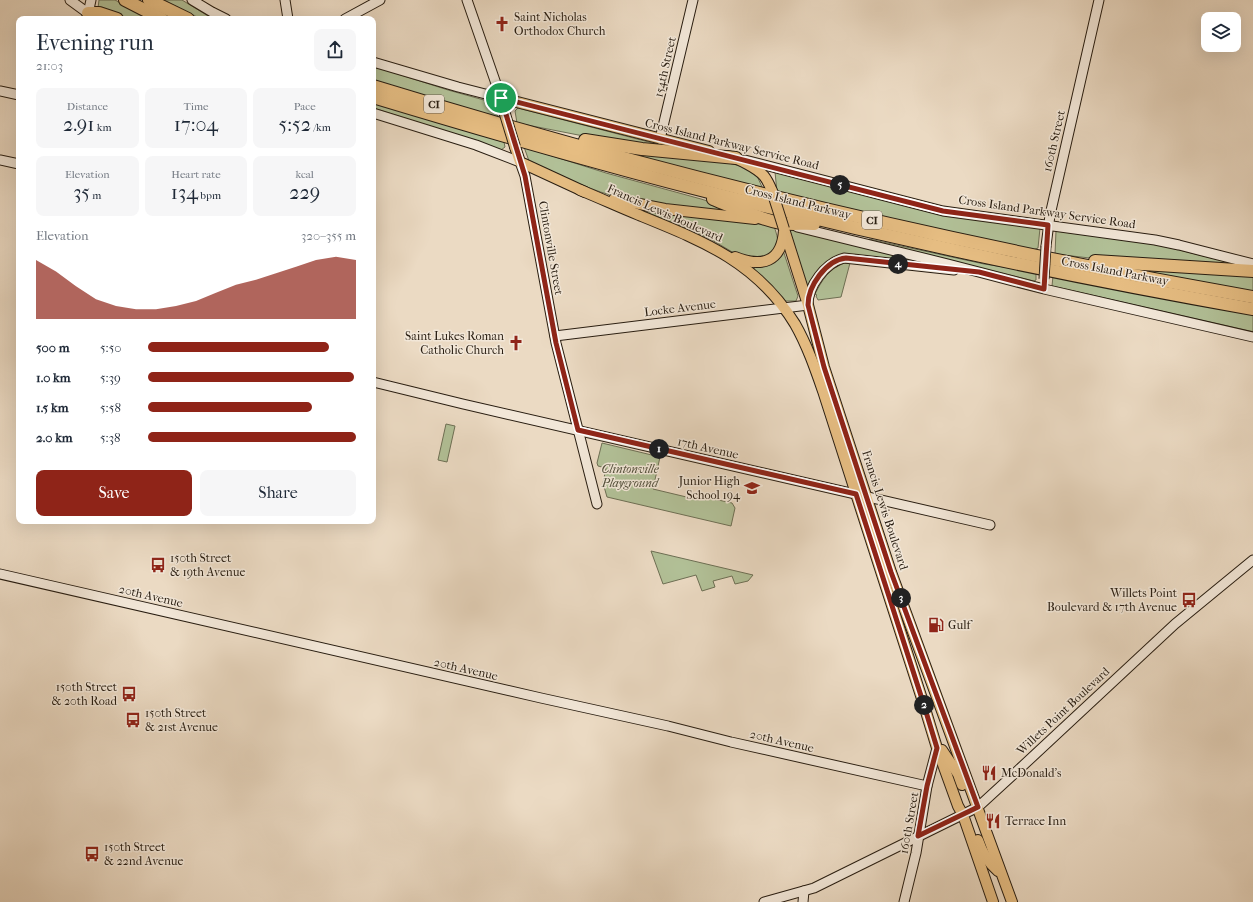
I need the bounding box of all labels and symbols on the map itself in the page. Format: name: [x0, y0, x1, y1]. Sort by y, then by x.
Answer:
place label: Saint Nicholas Orthodox Church: [514, 10, 606, 38]
church icon: Saint Nicholas Orthodox Church: [493, 15, 511, 33]
street label: 154th Street: [651, 35, 679, 99]
pin: [484, 81, 518, 115]
road number: CI: [424, 95, 444, 113]
street label: 160th Street: [1040, 108, 1068, 173]
street label: Cross Island Parkway Service Road: [644, 116, 821, 173]
pin: 5: [830, 175, 850, 195]
street label: Francis Lewis Boulevard: [605, 181, 725, 245]
street label: Cross Island Parkway: [743, 182, 853, 222]
street label: Cross Island Parkway Service Road: [958, 193, 1137, 231]
street label: Clintonville Street: [536, 200, 566, 297]
road number: CI: [862, 211, 882, 229]
pin: 4: [888, 254, 908, 274]
street label: Cross Island Parkway: [1060, 254, 1170, 288]
street label: Locke Avenue: [643, 297, 717, 319]
place label: Saint Lukes Roman Catholic Church: [405, 329, 504, 357]
church icon: Saint Lukes Roman Catholic Church: [507, 334, 525, 352]
street label: 17th Avenue: [676, 434, 740, 462]
pin: 1: [649, 439, 669, 459]
street label: Francis Lewis Boulevard: [859, 448, 911, 572]
park label: Clintonville Playground: [601, 462, 660, 490]
place label: Junior High School 194: [678, 474, 741, 502]
school or university icon: Junior High School 194: [743, 479, 761, 497]
place label: 150th Street & 19th Avenue: [170, 551, 245, 579]
bus stop icon: 150th Street & 19th Avenue: [149, 556, 167, 574]
street label: 20th Avenue: [118, 582, 184, 610]
place label: Willets Point Boulevard & 17th Avenue: [1047, 586, 1178, 614]
pin: 3: [891, 588, 911, 608]
bus stop icon: Willets Point Boulevard & 17th Avenue: [1180, 591, 1198, 609]
fuel station icon: Gulf: [927, 616, 945, 634]
place label: Gulf: [948, 618, 974, 632]
street label: 20th Avenue: [433, 655, 499, 683]
street label: Willets Point Boulevard: [1013, 664, 1113, 758]
place label: 150th Street & 20th Road: [51, 680, 118, 708]
bus stop icon: 150th Street & 20th Road: [120, 685, 138, 703]
pin: 2: [914, 695, 934, 715]
place label: 150th Street & 21st Avenue: [145, 706, 218, 734]
bus stop icon: 150th Street & 21st Avenue: [124, 711, 142, 729]
street label: 20th Avenue: [749, 727, 815, 755]
restaurant icon: McDonald's: [980, 764, 998, 782]
place label: McDonald's: [1001, 766, 1062, 780]
street label: 160th Street: [897, 790, 921, 855]
restaurant icon: Terrace Inn: [984, 812, 1002, 830]
place label: Terrace Inn: [1005, 814, 1066, 828]
place label: 150th Street & 22nd Avenue: [104, 840, 184, 868]
bus stop icon: 150th Street & 22nd Avenue: [83, 845, 101, 863]

